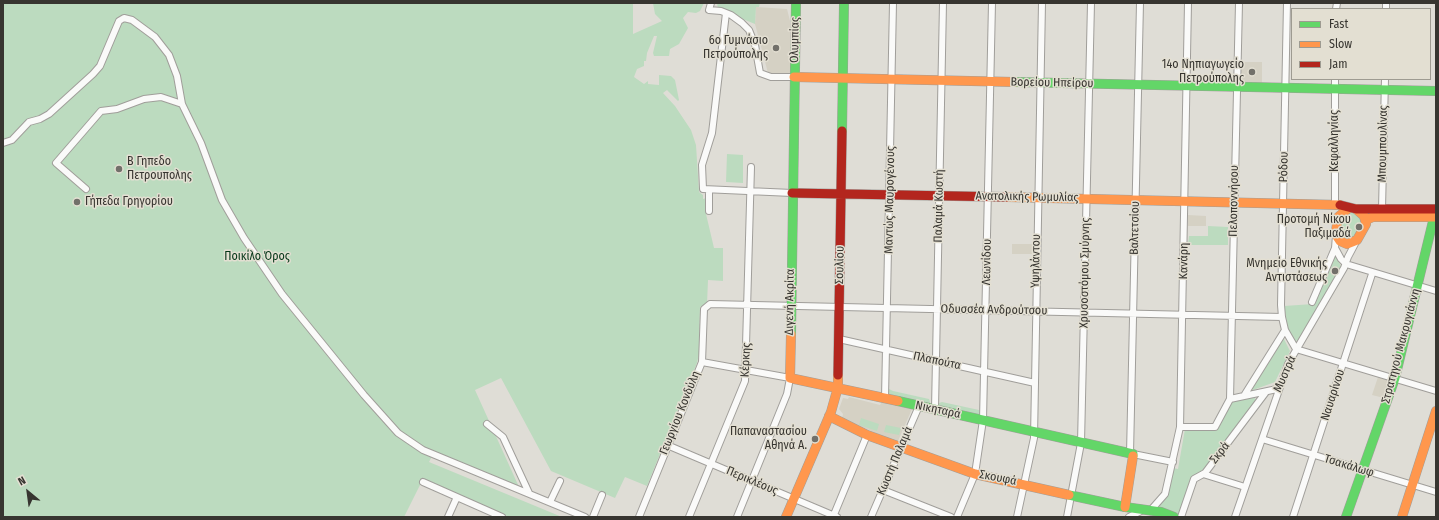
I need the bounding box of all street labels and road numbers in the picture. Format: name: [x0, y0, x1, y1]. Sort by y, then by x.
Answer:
street label: Ολυμπίας: [787, 17, 803, 63]
street label: Βορείου Ηπείρου: [1010, 75, 1094, 91]
street label: Μπουμπουλίνας: [1375, 105, 1391, 183]
street label: Κεφαλληνίας: [1328, 110, 1342, 172]
street label: Μαντώς Μαυρογένους: [882, 146, 898, 254]
street label: Ρόδου: [1277, 151, 1291, 183]
street label: Πελοποννήσου: [1226, 165, 1242, 237]
street label: Παλαμά Κωστή: [931, 169, 947, 243]
street label: Ανατολικής Ρωμυλίας: [975, 189, 1079, 205]
street label: Βαλτετσίου: [1127, 201, 1143, 255]
street label: Χρυσοστόμου Σμύρνης: [1077, 218, 1093, 328]
street label: Υψηλάντου: [1028, 234, 1044, 288]
street label: Λεωνίδου: [979, 239, 995, 285]
street label: Κανάρη: [1176, 242, 1192, 280]
street label: Σουλίου: [832, 246, 848, 284]
street label: Διγενή Ακρίτα: [782, 269, 798, 335]
street label: Στρατηγού Μακρυγιάννη: [1379, 287, 1423, 405]
street label: Οδυσσέα Ανδρούτσου: [941, 302, 1047, 318]
street label: Κέρκης: [738, 342, 754, 378]
street label: Πλαπούτα: [912, 349, 962, 373]
street label: Μυστρά: [1271, 353, 1299, 395]
street label: Ναυαρίνου: [1318, 367, 1348, 423]
street label: Γεωργίου Κονδύλη: [657, 369, 703, 457]
street label: Νικηταρά: [914, 398, 962, 422]
street label: Κωστή Παλαμά: [874, 424, 916, 498]
street label: Σκρά: [1207, 439, 1233, 467]
street label: Τσακάλωφ: [1322, 452, 1376, 480]
street label: Περικλέους: [724, 464, 780, 498]
street label: Σκουφά: [978, 467, 1018, 489]

